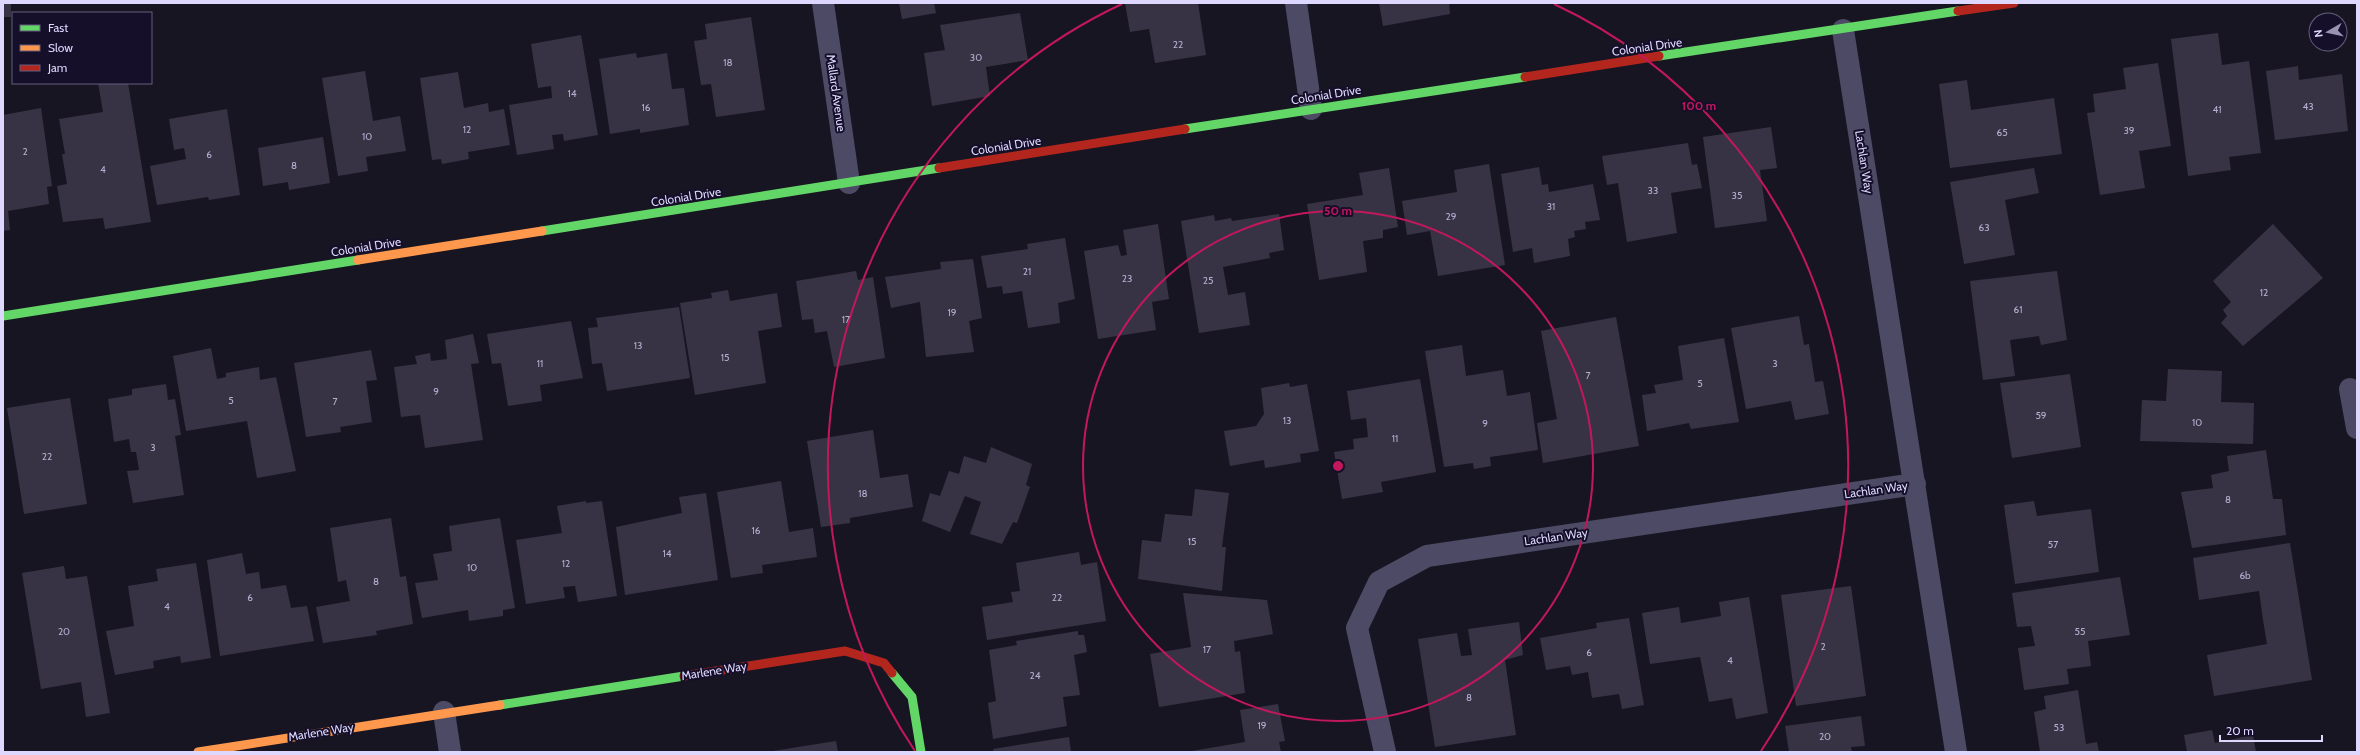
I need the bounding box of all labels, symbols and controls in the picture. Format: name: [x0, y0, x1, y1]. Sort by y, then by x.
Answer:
legend: [12, 12, 152, 84]
north arrow: [2308, 12, 2348, 52]
text: Fast: [48, 20, 68, 35]
text: N: [2311, 29, 2326, 39]
street label: Colonial Drive: [1611, 34, 1683, 59]
house number: 22: [1173, 38, 1183, 51]
text: Slow: [48, 40, 73, 55]
house number: 30: [970, 51, 982, 64]
street label: Mallard Avenue: [824, 53, 849, 133]
house number: 18: [723, 56, 733, 69]
text: Jam: [47, 60, 67, 75]
street label: Colonial Drive: [1290, 82, 1362, 107]
house number: 14: [567, 87, 577, 100]
text: 100 m: [1682, 98, 1716, 113]
house number: 43: [2302, 100, 2314, 113]
house number: 16: [642, 101, 651, 114]
house number: 41: [2212, 103, 2222, 116]
house number: 12: [463, 123, 471, 136]
house number: 39: [2123, 124, 2135, 137]
house number: 65: [1996, 126, 2008, 139]
street label: Lachlan Way: [1852, 129, 1877, 195]
house number: 10: [362, 130, 372, 143]
street label: Colonial Drive: [970, 133, 1042, 158]
house number: 2: [22, 145, 28, 158]
house number: 6: [206, 148, 212, 161]
house number: 8: [291, 159, 297, 172]
house number: 4: [100, 163, 106, 176]
street label: Colonial Drive: [650, 184, 722, 209]
house number: 33: [1648, 184, 1658, 197]
house number: 35: [1732, 189, 1742, 202]
house number: 31: [1547, 200, 1555, 213]
text: 50 m: [1324, 203, 1352, 218]
house number: 29: [1446, 210, 1457, 223]
house number: 63: [1978, 221, 1990, 234]
street label: Colonial Drive: [330, 234, 402, 259]
house number: 21: [1023, 265, 1031, 278]
house number: 23: [1122, 272, 1132, 285]
house number: 25: [1203, 274, 1213, 287]
house number: 12: [2260, 286, 2268, 299]
house number: 61: [2014, 303, 2022, 316]
house number: 19: [948, 306, 957, 319]
house number: 17: [842, 313, 850, 326]
house number: 13: [634, 339, 642, 352]
house number: 15: [721, 351, 729, 364]
house number: 11: [537, 357, 543, 370]
house number: 3: [1772, 357, 1778, 370]
house number: 7: [1585, 369, 1591, 382]
house number: 5: [1697, 377, 1703, 390]
house number: 9: [433, 385, 439, 398]
house number: 5: [228, 394, 234, 407]
house number: 7: [332, 395, 338, 408]
house number: 59: [2035, 409, 2047, 422]
house number: 13: [1283, 414, 1291, 427]
house number: 10: [2192, 416, 2202, 429]
house number: 9: [1482, 417, 1488, 430]
house number: 11: [1392, 432, 1398, 445]
house number: 3: [150, 441, 156, 454]
house number: 22: [42, 450, 52, 463]
centre of rings: [1331, 459, 1345, 473]
street label: Lachlan Way: [1843, 478, 1909, 501]
house number: 18: [858, 487, 868, 500]
house number: 8: [2225, 493, 2231, 506]
house number: 16: [752, 524, 761, 537]
street label: Lachlan Way: [1523, 525, 1589, 548]
house number: 15: [1188, 535, 1196, 548]
house number: 57: [2048, 538, 2058, 551]
house number: 14: [662, 547, 672, 560]
house number: 12: [562, 557, 570, 570]
house number: 10: [467, 561, 477, 574]
house number: 6b: [2239, 569, 2251, 582]
house number: 8: [373, 575, 379, 588]
house number: 6: [247, 591, 253, 604]
house number: 22: [1052, 591, 1062, 604]
house number: 4: [164, 600, 170, 613]
house number: 20: [58, 625, 70, 638]
house number: 55: [2075, 625, 2085, 638]
house number: 2: [1820, 640, 1826, 653]
house number: 17: [1203, 643, 1211, 656]
house number: 6: [1586, 646, 1592, 659]
house number: 4: [1727, 654, 1733, 667]
street label: Marlene Way: [680, 658, 748, 683]
house number: 24: [1029, 669, 1041, 682]
house number: 8: [1466, 691, 1472, 704]
scale bar: [2220, 717, 2322, 743]
street label: Marlene Way: [287, 719, 355, 744]
house number: 19: [1258, 719, 1267, 732]
house number: 53: [2054, 721, 2064, 734]
text: 20 m: [2226, 723, 2254, 738]
house number: 20: [1819, 730, 1831, 743]

